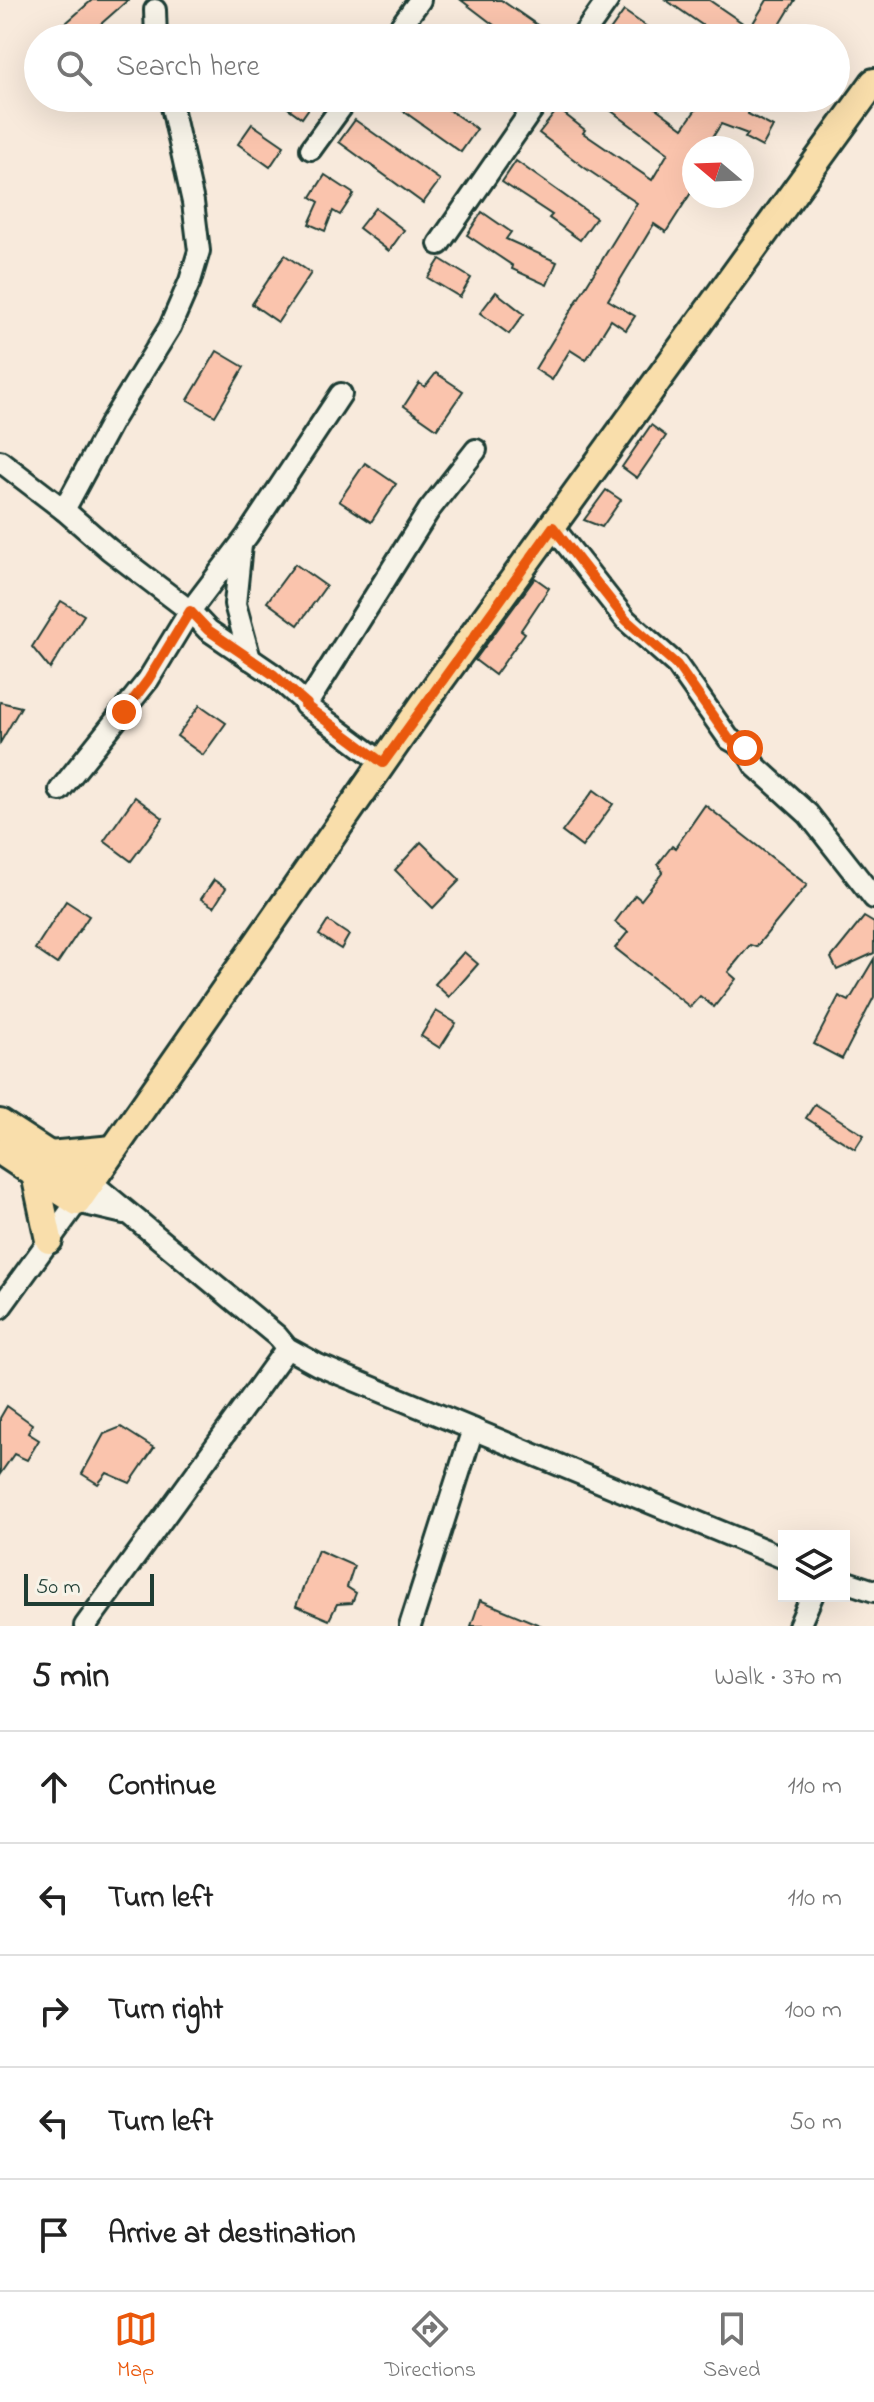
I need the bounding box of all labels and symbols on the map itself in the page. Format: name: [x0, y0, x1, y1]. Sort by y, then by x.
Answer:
north arrow: [682, 136, 754, 208]
route end: [106, 694, 142, 730]
route start: [727, 730, 763, 766]
scale bar: [24, 1570, 154, 1606]

